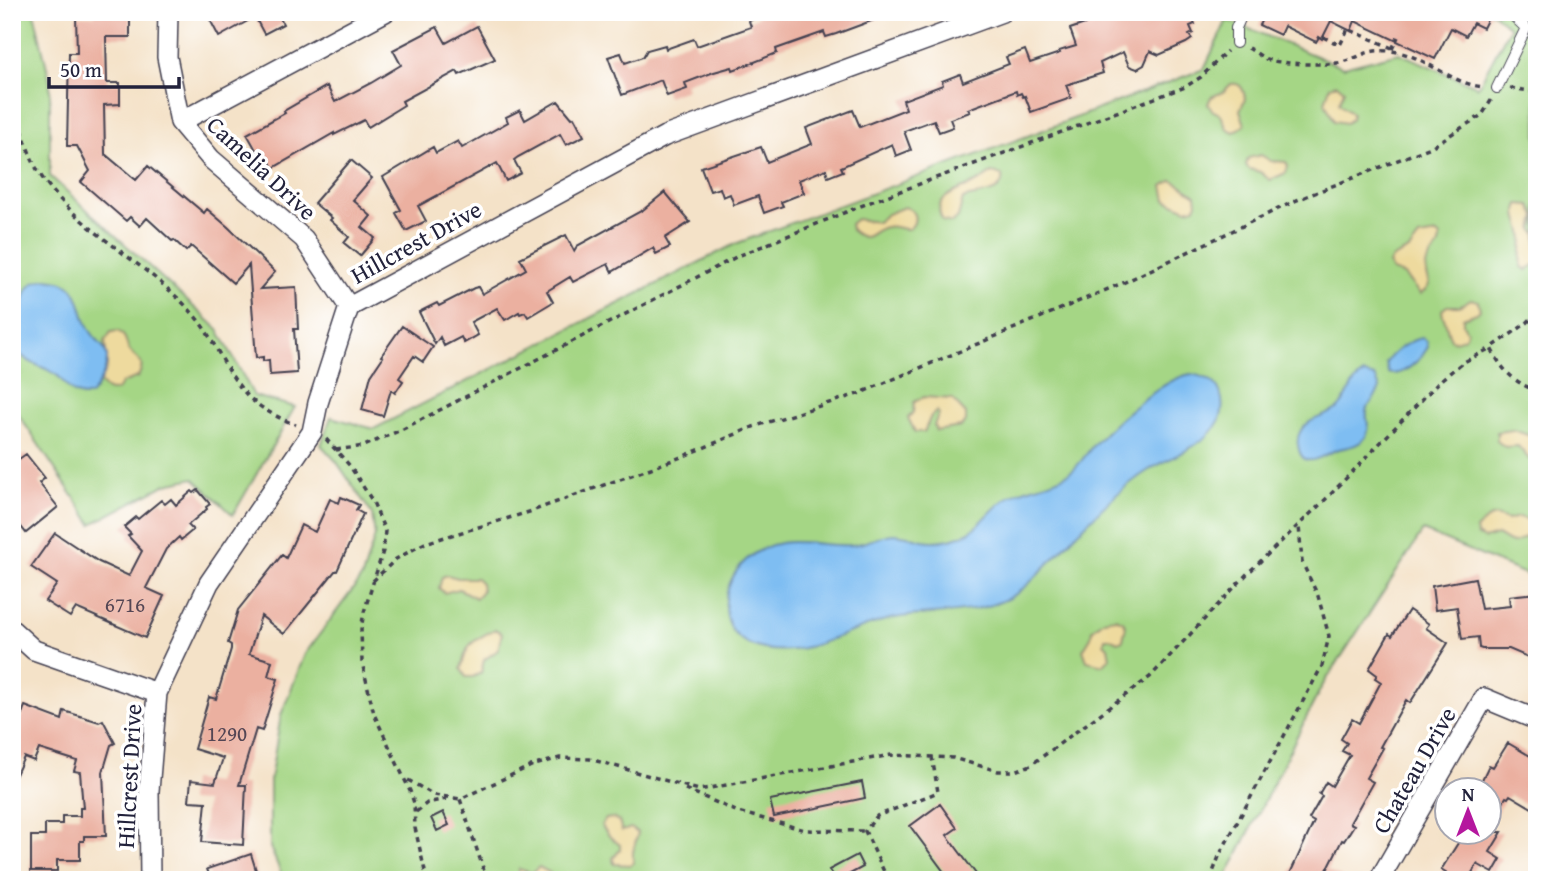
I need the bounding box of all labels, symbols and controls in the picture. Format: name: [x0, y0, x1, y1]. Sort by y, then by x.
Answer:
scale bar: [49, 46, 178, 90]
text: 50 m: [60, 54, 102, 85]
street label: Camelia Drive: [199, 108, 325, 228]
street label: Hillcrest Drive: [344, 192, 488, 292]
house number: 6716: [105, 589, 145, 620]
street label: Chateau Drive: [1364, 700, 1464, 840]
street label: Hillcrest Drive: [108, 703, 150, 849]
house number: 1290: [207, 718, 247, 749]
north arrow: [1434, 776, 1504, 846]
text: N: [1462, 780, 1475, 808]

